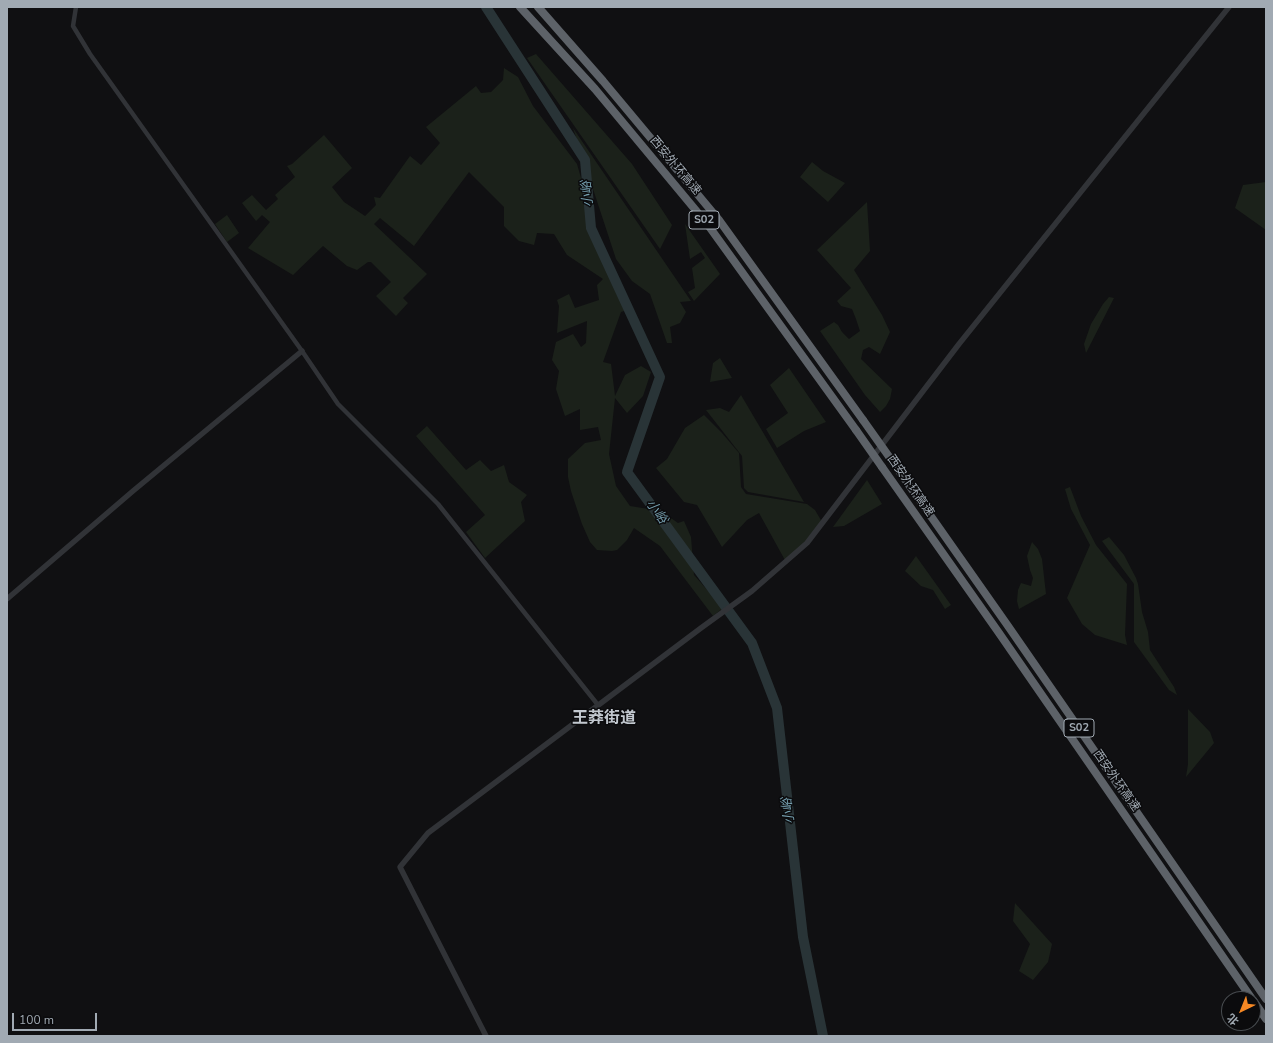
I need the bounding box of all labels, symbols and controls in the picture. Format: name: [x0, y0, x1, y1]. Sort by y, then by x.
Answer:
street label: 西安外环高速: [646, 134, 704, 198]
water label: 小峪: [579, 180, 597, 208]
road number: S02: [689, 211, 719, 229]
street label: 西安外环高速: [883, 452, 937, 520]
water label: 小峪: [642, 497, 670, 527]
district label: 王莽街道: [572, 709, 636, 729]
road number: S02: [1064, 719, 1094, 737]
street label: 西安外环高速: [1089, 747, 1143, 815]
water label: 小峪: [780, 797, 798, 825]
north arrow: [1221, 991, 1261, 1031]
scale bar: [14, 1005, 99, 1031]
text: 北: [1224, 1010, 1242, 1029]
text: 100 m: [19, 1012, 54, 1028]

